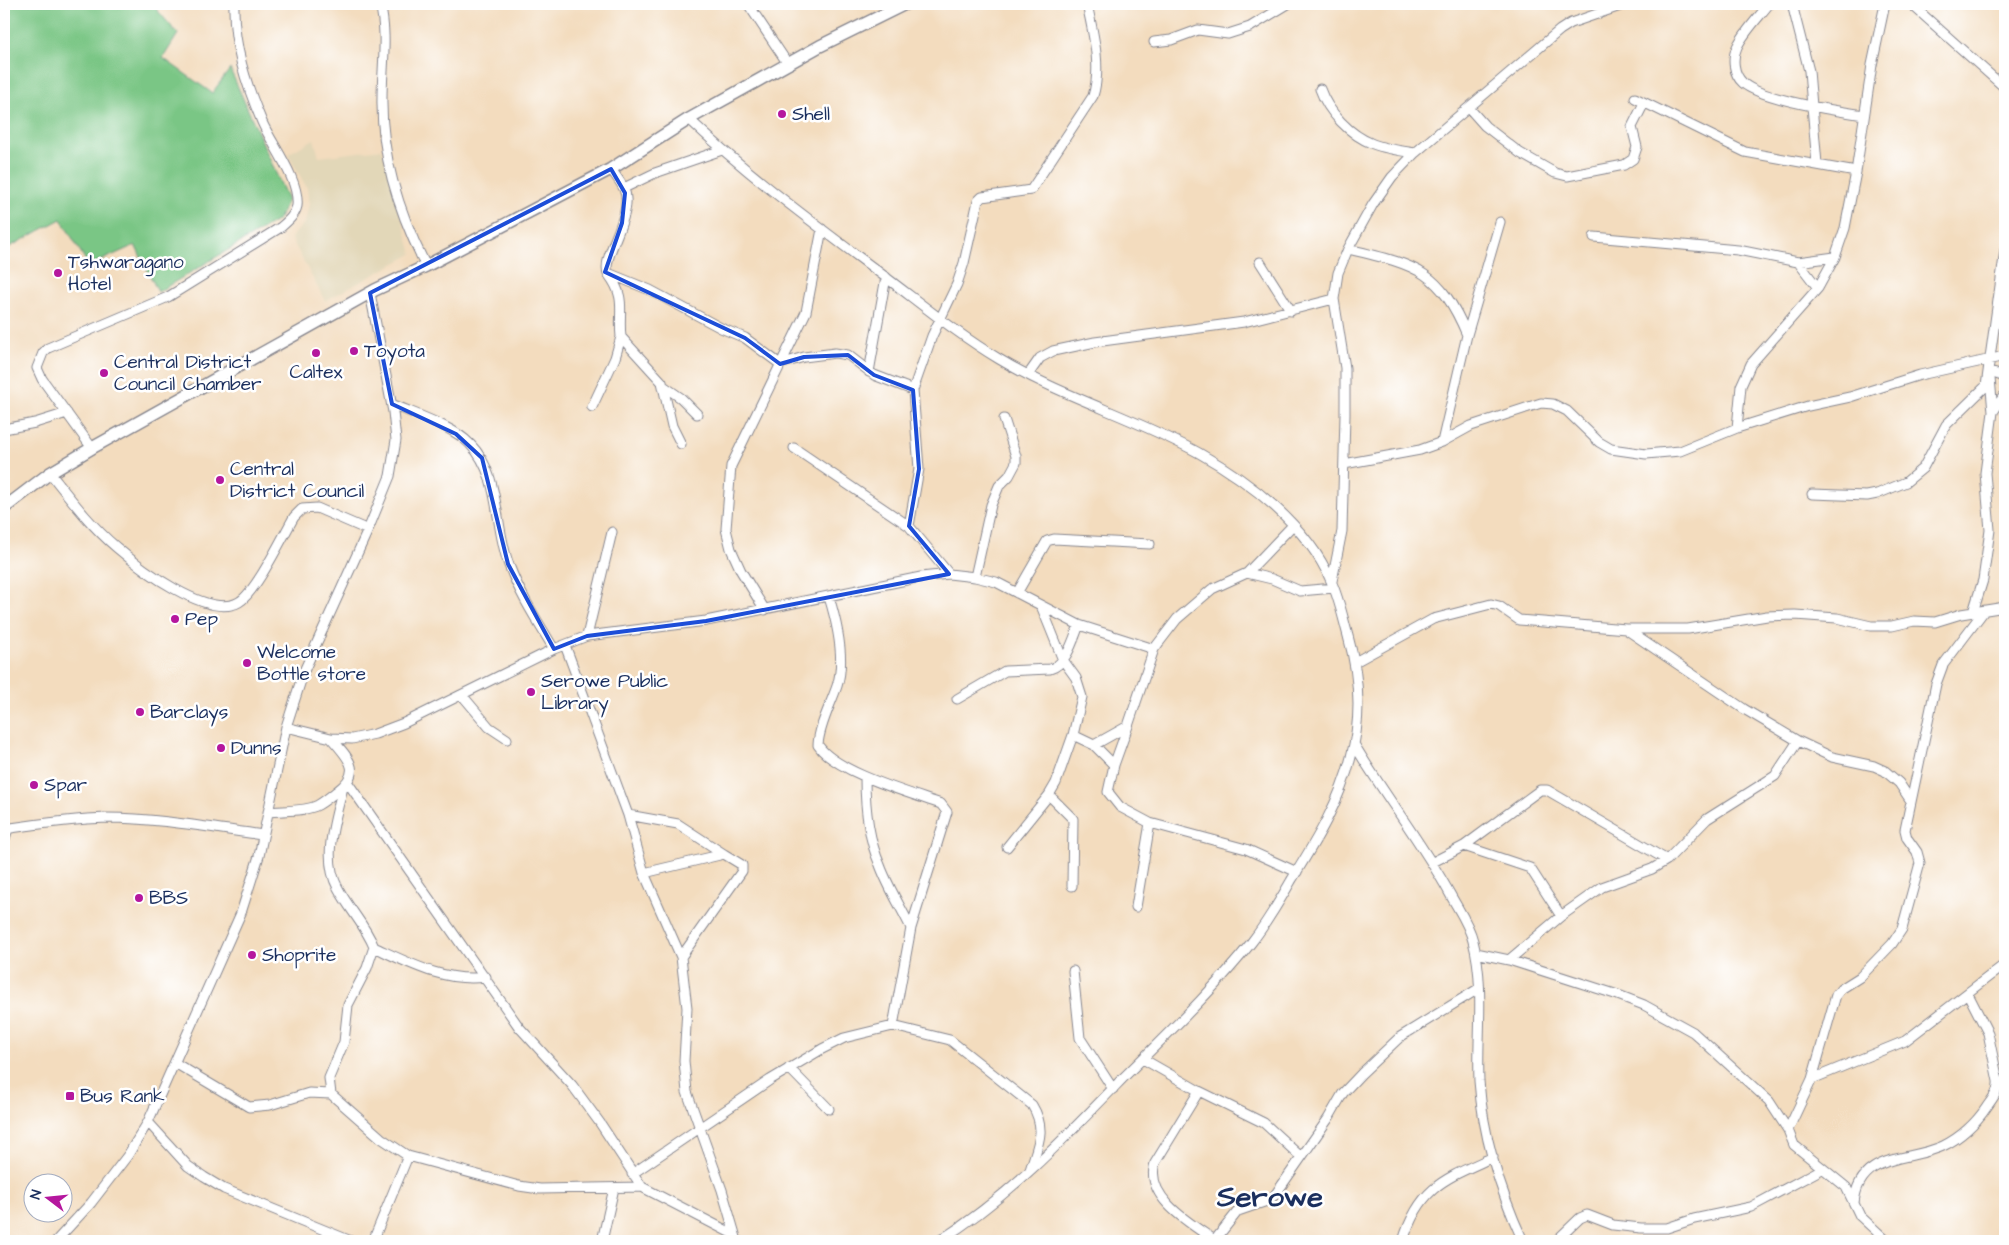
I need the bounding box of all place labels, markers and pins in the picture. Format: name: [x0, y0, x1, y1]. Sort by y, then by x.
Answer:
place label: Shell: [792, 101, 830, 128]
marker: Shell: [776, 108, 788, 120]
place label: Tshwaragano Hotel: [68, 249, 184, 298]
marker: Tshwaragano Hotel: [52, 267, 64, 279]
place label: Toyota: [364, 338, 425, 366]
marker: Toyota: [348, 345, 360, 357]
marker: Caltex: [310, 347, 322, 359]
place label: Central District Council Chamber: [114, 349, 262, 398]
place label: Caltex: [289, 359, 343, 386]
marker: Central District Council Chamber: [98, 367, 110, 379]
place label: Central District Council: [230, 456, 364, 505]
marker: Central District Council: [214, 474, 226, 486]
place label: Pep: [185, 606, 218, 633]
marker: Pep: [169, 613, 181, 625]
place label: Welcome Bottle store: [257, 639, 366, 688]
marker: Welcome Bottle store: [241, 657, 253, 669]
place label: Serowe Public Library: [541, 668, 668, 718]
marker: Serowe Public Library: [525, 686, 537, 698]
place label: Barclays: [150, 699, 228, 727]
marker: Barclays: [134, 706, 146, 718]
place label: Dunns: [231, 735, 282, 762]
marker: Dunns: [215, 742, 227, 754]
place label: Spar: [44, 772, 87, 799]
marker: Spar: [28, 779, 40, 791]
place label: BBS: [149, 885, 188, 912]
marker: BBS: [133, 892, 145, 904]
place label: Shoprite: [262, 942, 336, 969]
marker: Shoprite: [246, 949, 258, 961]
place label: Bus Rank: [80, 1083, 165, 1110]
marker: Bus Rank: [64, 1090, 76, 1102]

